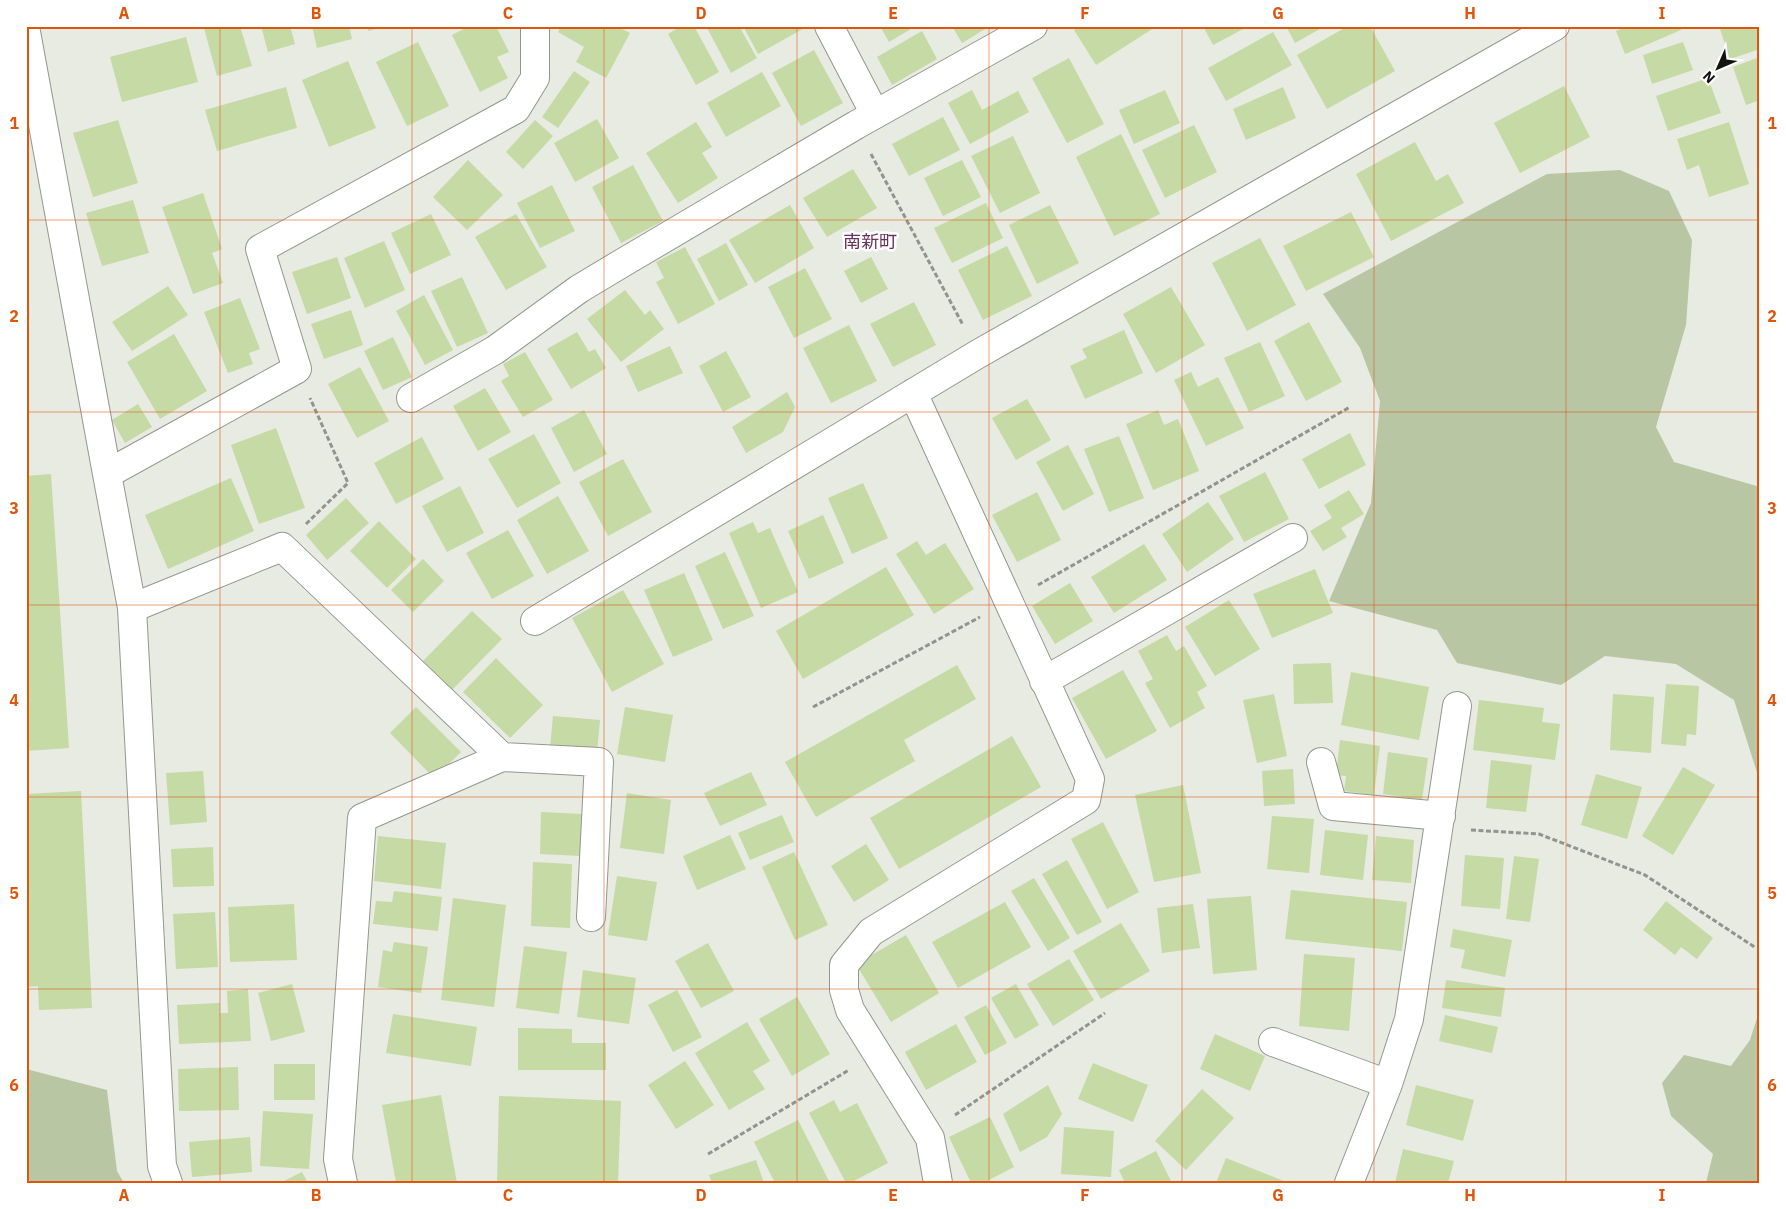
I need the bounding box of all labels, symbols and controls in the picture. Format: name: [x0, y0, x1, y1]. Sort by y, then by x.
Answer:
text: A: [119, 3, 130, 23]
text: B: [311, 3, 322, 23]
text: C: [503, 3, 513, 23]
text: D: [695, 3, 707, 23]
text: E: [888, 3, 898, 23]
text: F: [1080, 3, 1090, 23]
text: G: [1272, 3, 1284, 23]
text: H: [1464, 3, 1476, 23]
text: I: [1659, 3, 1666, 23]
north arrow: [1694, 42, 1744, 92]
text: N: [1699, 67, 1719, 87]
text: 1: [9, 113, 19, 133]
text: 1: [1767, 113, 1777, 133]
district label: 南新町: [843, 230, 897, 253]
text: 2: [9, 306, 19, 326]
text: 2: [1767, 306, 1777, 326]
text: 3: [9, 498, 19, 518]
text: 3: [1767, 498, 1777, 518]
text: 4: [9, 690, 19, 710]
text: 4: [1767, 690, 1777, 710]
text: 5: [9, 883, 19, 903]
text: 5: [1767, 883, 1777, 903]
text: 6: [9, 1075, 19, 1095]
text: 6: [1767, 1075, 1777, 1095]
text: A: [119, 1185, 130, 1205]
text: B: [311, 1185, 322, 1205]
text: C: [503, 1185, 513, 1205]
text: D: [695, 1185, 707, 1205]
text: E: [888, 1185, 898, 1205]
text: F: [1080, 1185, 1090, 1205]
text: G: [1272, 1185, 1284, 1205]
text: H: [1464, 1185, 1476, 1205]
text: I: [1659, 1185, 1666, 1205]

